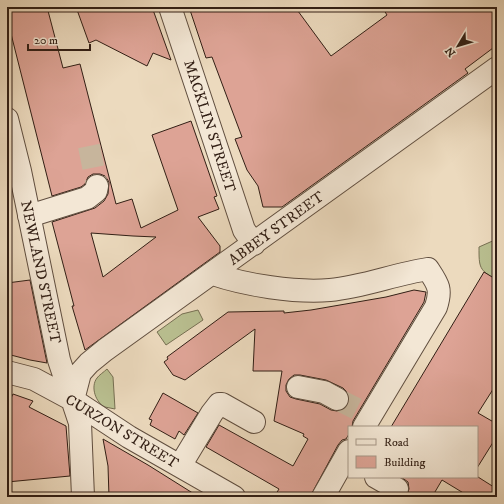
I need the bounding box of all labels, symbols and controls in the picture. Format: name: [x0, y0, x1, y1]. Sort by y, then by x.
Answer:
scale bar: [28, 26, 90, 52]
north arrow: [438, 26, 478, 66]
text: 20 m: [34, 33, 58, 48]
text: N: [443, 44, 459, 59]
street label: MACKLIN STREET: [179, 58, 240, 195]
street label: ABBEY STREET: [225, 187, 328, 269]
street label: NEWLAND STREET: [16, 199, 65, 346]
street label: CURZON STREET: [62, 390, 182, 473]
legend: [348, 426, 478, 478]
text: Road: [384, 435, 409, 450]
text: Building: [384, 455, 425, 470]

